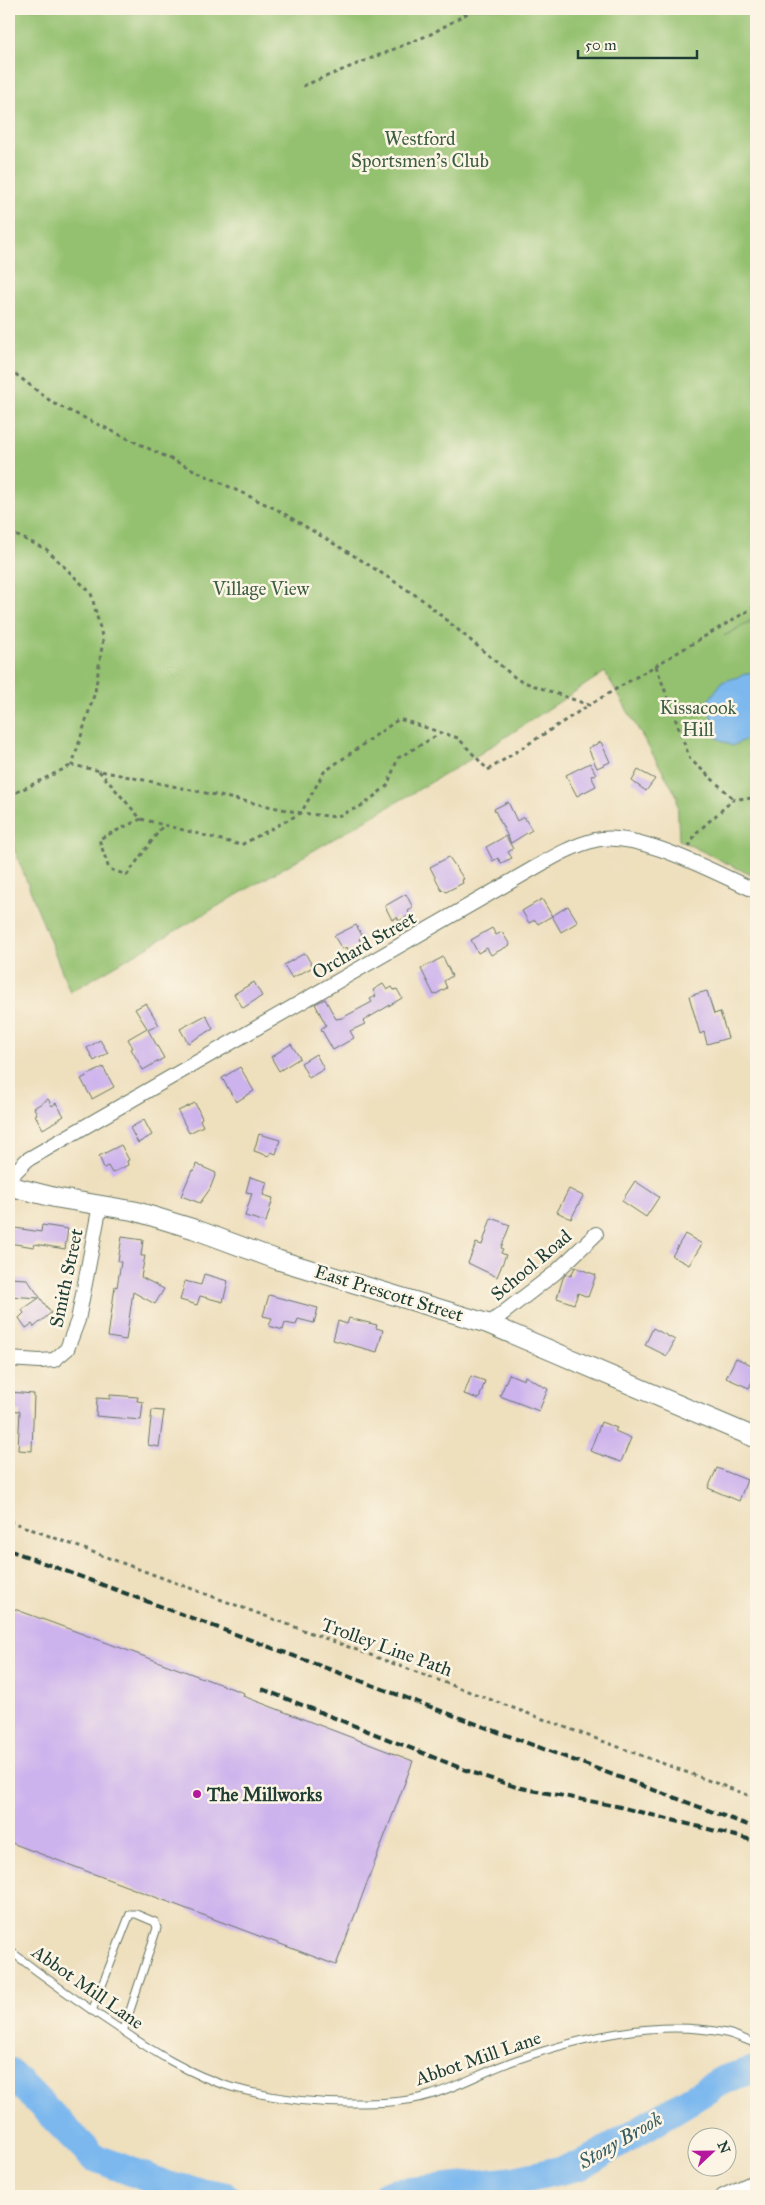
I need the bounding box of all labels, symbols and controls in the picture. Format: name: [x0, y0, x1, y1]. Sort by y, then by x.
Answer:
scale bar: [578, 28, 696, 60]
text: 50 m: [585, 36, 617, 54]
park label: Westford Sportsmen’s Club: [351, 127, 489, 172]
park label: Village View: [212, 577, 310, 601]
park label: Kissacook Hill: [660, 696, 737, 741]
street label: Orchard Street: [308, 906, 420, 984]
street label: School Road: [486, 1224, 576, 1305]
street label: Smith Street: [44, 1226, 88, 1330]
street label: East Prescott Street: [312, 1259, 466, 1327]
street label: Trolley Line Path: [318, 1613, 456, 1681]
place label: The Millworks: [206, 1783, 322, 1806]
marker: The Millworks: [191, 1788, 203, 1800]
street label: Abbot Mill Lane: [27, 1939, 148, 2034]
street label: Abbot Mill Lane: [411, 2026, 544, 2091]
water label: Stony Brook: [573, 2106, 666, 2174]
north arrow: [688, 2128, 738, 2178]
text: N: [713, 2139, 734, 2156]

